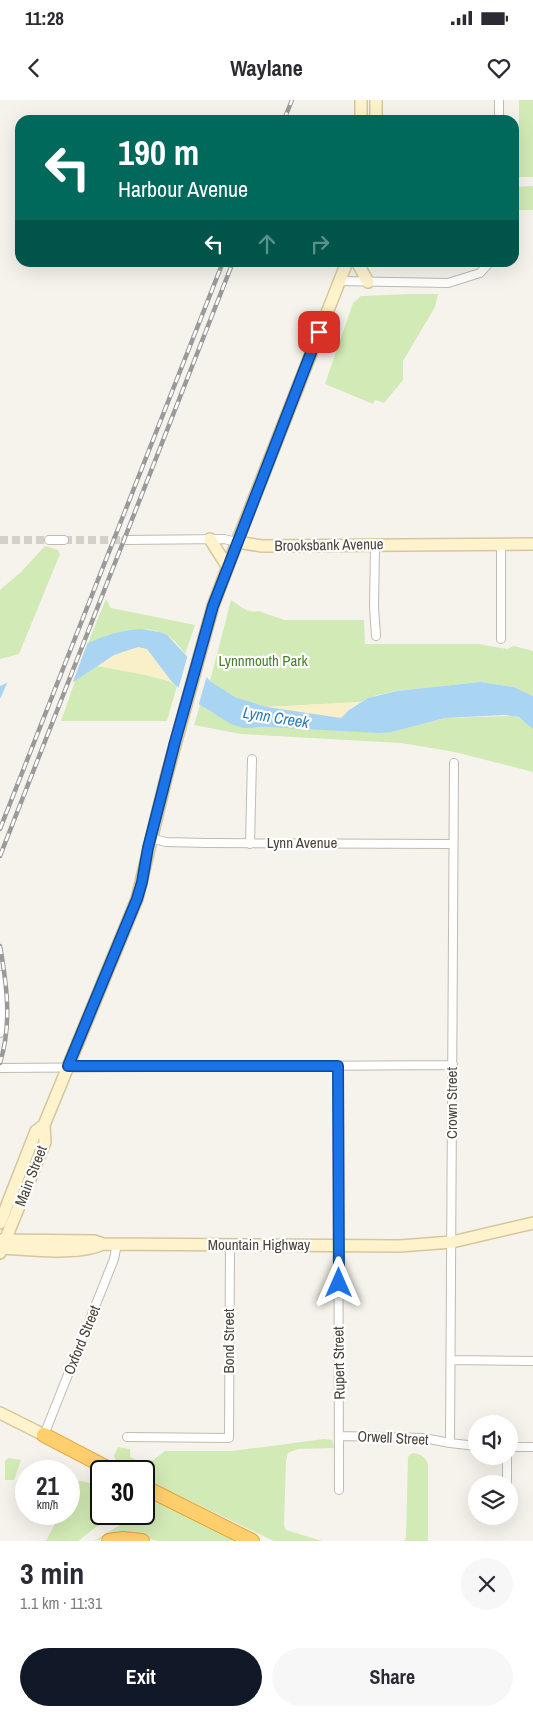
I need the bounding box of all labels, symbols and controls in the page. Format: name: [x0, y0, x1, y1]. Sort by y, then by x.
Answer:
text: 11:28: [25, 5, 64, 31]
text: Waylane: [230, 53, 303, 83]
icon: back: [20, 54, 48, 82]
icon: heart: [485, 54, 513, 82]
text: 190 m: [118, 129, 199, 176]
icon: left: [35, 135, 100, 200]
text: Harbour Avenue: [118, 174, 248, 204]
icon: left: [200, 230, 228, 258]
icon: ahead: [253, 230, 281, 258]
icon: right: [306, 230, 334, 258]
pin: [298, 311, 340, 353]
icon: arrive: [305, 318, 333, 346]
street label: Brooksbank Avenue: [274, 533, 384, 556]
park label: Lynnmouth Park: [218, 650, 308, 671]
water label: Lynn Creek: [241, 701, 311, 733]
street label: Lynn Avenue: [267, 832, 337, 853]
street label: Crown Street: [441, 1067, 462, 1139]
street label: Main Street: [9, 1142, 52, 1209]
street label: Mountain Highway: [208, 1234, 311, 1255]
position arrow: [312, 1256, 364, 1308]
street label: Oxford Street: [58, 1301, 105, 1378]
street label: Bond Street: [218, 1308, 239, 1373]
street label: Rupert Street: [327, 1326, 350, 1400]
map controls: [468, 1415, 518, 1525]
button: sound: [468, 1415, 518, 1465]
street label: Orwell Street: [357, 1425, 430, 1450]
speed limit sign: 30: [90, 1460, 155, 1525]
text: 21: [36, 1469, 59, 1503]
button: layers: [468, 1475, 518, 1525]
text: km/h: [37, 1497, 58, 1513]
text: 3 min: [20, 1553, 84, 1593]
button: close: [461, 1558, 513, 1610]
text: 1.1 km · 11:31: [20, 1592, 102, 1614]
button: Exit: [20, 1648, 262, 1706]
button: Share: [272, 1648, 513, 1706]

